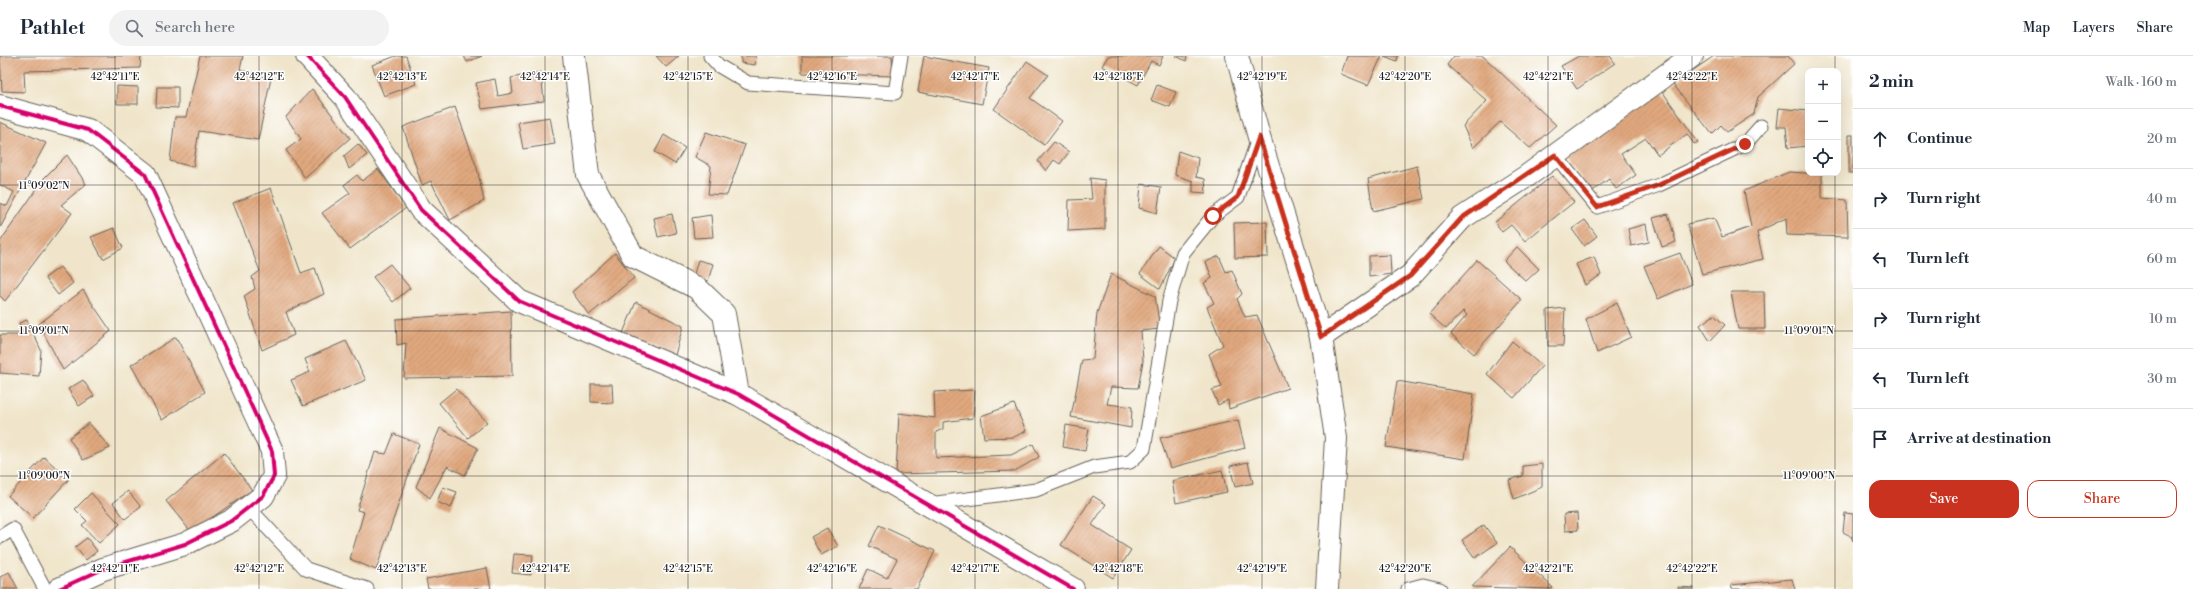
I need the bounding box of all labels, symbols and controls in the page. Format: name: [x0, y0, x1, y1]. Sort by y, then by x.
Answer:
search box: [109, 10, 389, 46]
text: Pathlet: [20, 16, 85, 40]
icon: search: [123, 17, 145, 39]
text: Search here: [155, 18, 235, 37]
text: Map: [2023, 19, 2050, 37]
text: Layers: [2072, 19, 2115, 37]
text: Share: [2137, 19, 2173, 37]
map controls: [1805, 68, 1841, 176]
button: +: [1805, 68, 1841, 104]
text: 42°42'11"E: [91, 71, 140, 83]
text: 42°42'12"E: [234, 71, 284, 83]
text: 42°42'13"E: [377, 71, 427, 83]
text: 42°42'14"E: [520, 71, 570, 83]
text: 42°42'15"E: [663, 71, 713, 83]
text: 42°42'16"E: [807, 71, 857, 83]
text: 42°42'17"E: [951, 71, 1000, 83]
text: 42°42'18"E: [1093, 71, 1143, 83]
text: 42°42'19"E: [1237, 71, 1287, 83]
text: 42°42'20"E: [1379, 71, 1431, 83]
text: 42°42'21"E: [1523, 71, 1573, 83]
text: 42°42'22"E: [1666, 71, 1718, 83]
text: 2 min: [1869, 71, 1914, 93]
text: Walk · 160 m: [2106, 74, 2177, 90]
button: −: [1805, 104, 1841, 140]
icon: ahead: [1869, 128, 1891, 150]
text: Continue: [1907, 129, 1972, 148]
text: 20 m: [2147, 131, 2177, 147]
route end: [1736, 135, 1754, 153]
button: locate: [1805, 140, 1841, 176]
text: 11°09'02"N: [18, 180, 70, 192]
icon: right: [1869, 188, 1891, 210]
text: Turn right: [1907, 189, 1981, 208]
text: 40 m: [2147, 191, 2177, 207]
route start: [1204, 207, 1222, 225]
icon: left: [1869, 248, 1891, 270]
text: Turn left: [1907, 249, 1969, 268]
text: 60 m: [2146, 251, 2177, 267]
icon: right: [1869, 308, 1891, 330]
text: Turn right: [1907, 309, 1981, 328]
text: 10 m: [2149, 311, 2177, 327]
text: 11°09'01"N: [19, 325, 69, 337]
text: 11°09'01"N: [1784, 325, 1834, 337]
icon: left: [1869, 368, 1891, 390]
text: Turn left: [1907, 369, 1969, 388]
text: 30 m: [2147, 371, 2177, 387]
icon: arrive: [1869, 428, 1891, 450]
text: Arrive at destination: [1907, 429, 2051, 448]
text: 11°09'00"N: [18, 470, 71, 482]
text: 11°09'00"N: [1783, 470, 1836, 482]
button: Save: [1869, 480, 2019, 518]
button: Share: [2027, 480, 2177, 518]
text: 42°42'11"E: [91, 563, 140, 575]
text: 42°42'12"E: [234, 563, 284, 575]
text: 42°42'13"E: [377, 563, 427, 575]
text: 42°42'14"E: [520, 563, 570, 575]
text: 42°42'15"E: [663, 563, 713, 575]
text: 42°42'16"E: [807, 563, 857, 575]
text: 42°42'17"E: [951, 563, 1000, 575]
text: 42°42'18"E: [1093, 563, 1143, 575]
text: 42°42'19"E: [1237, 563, 1287, 575]
text: 42°42'20"E: [1379, 563, 1431, 575]
text: 42°42'21"E: [1523, 563, 1573, 575]
text: 42°42'22"E: [1666, 563, 1718, 575]

